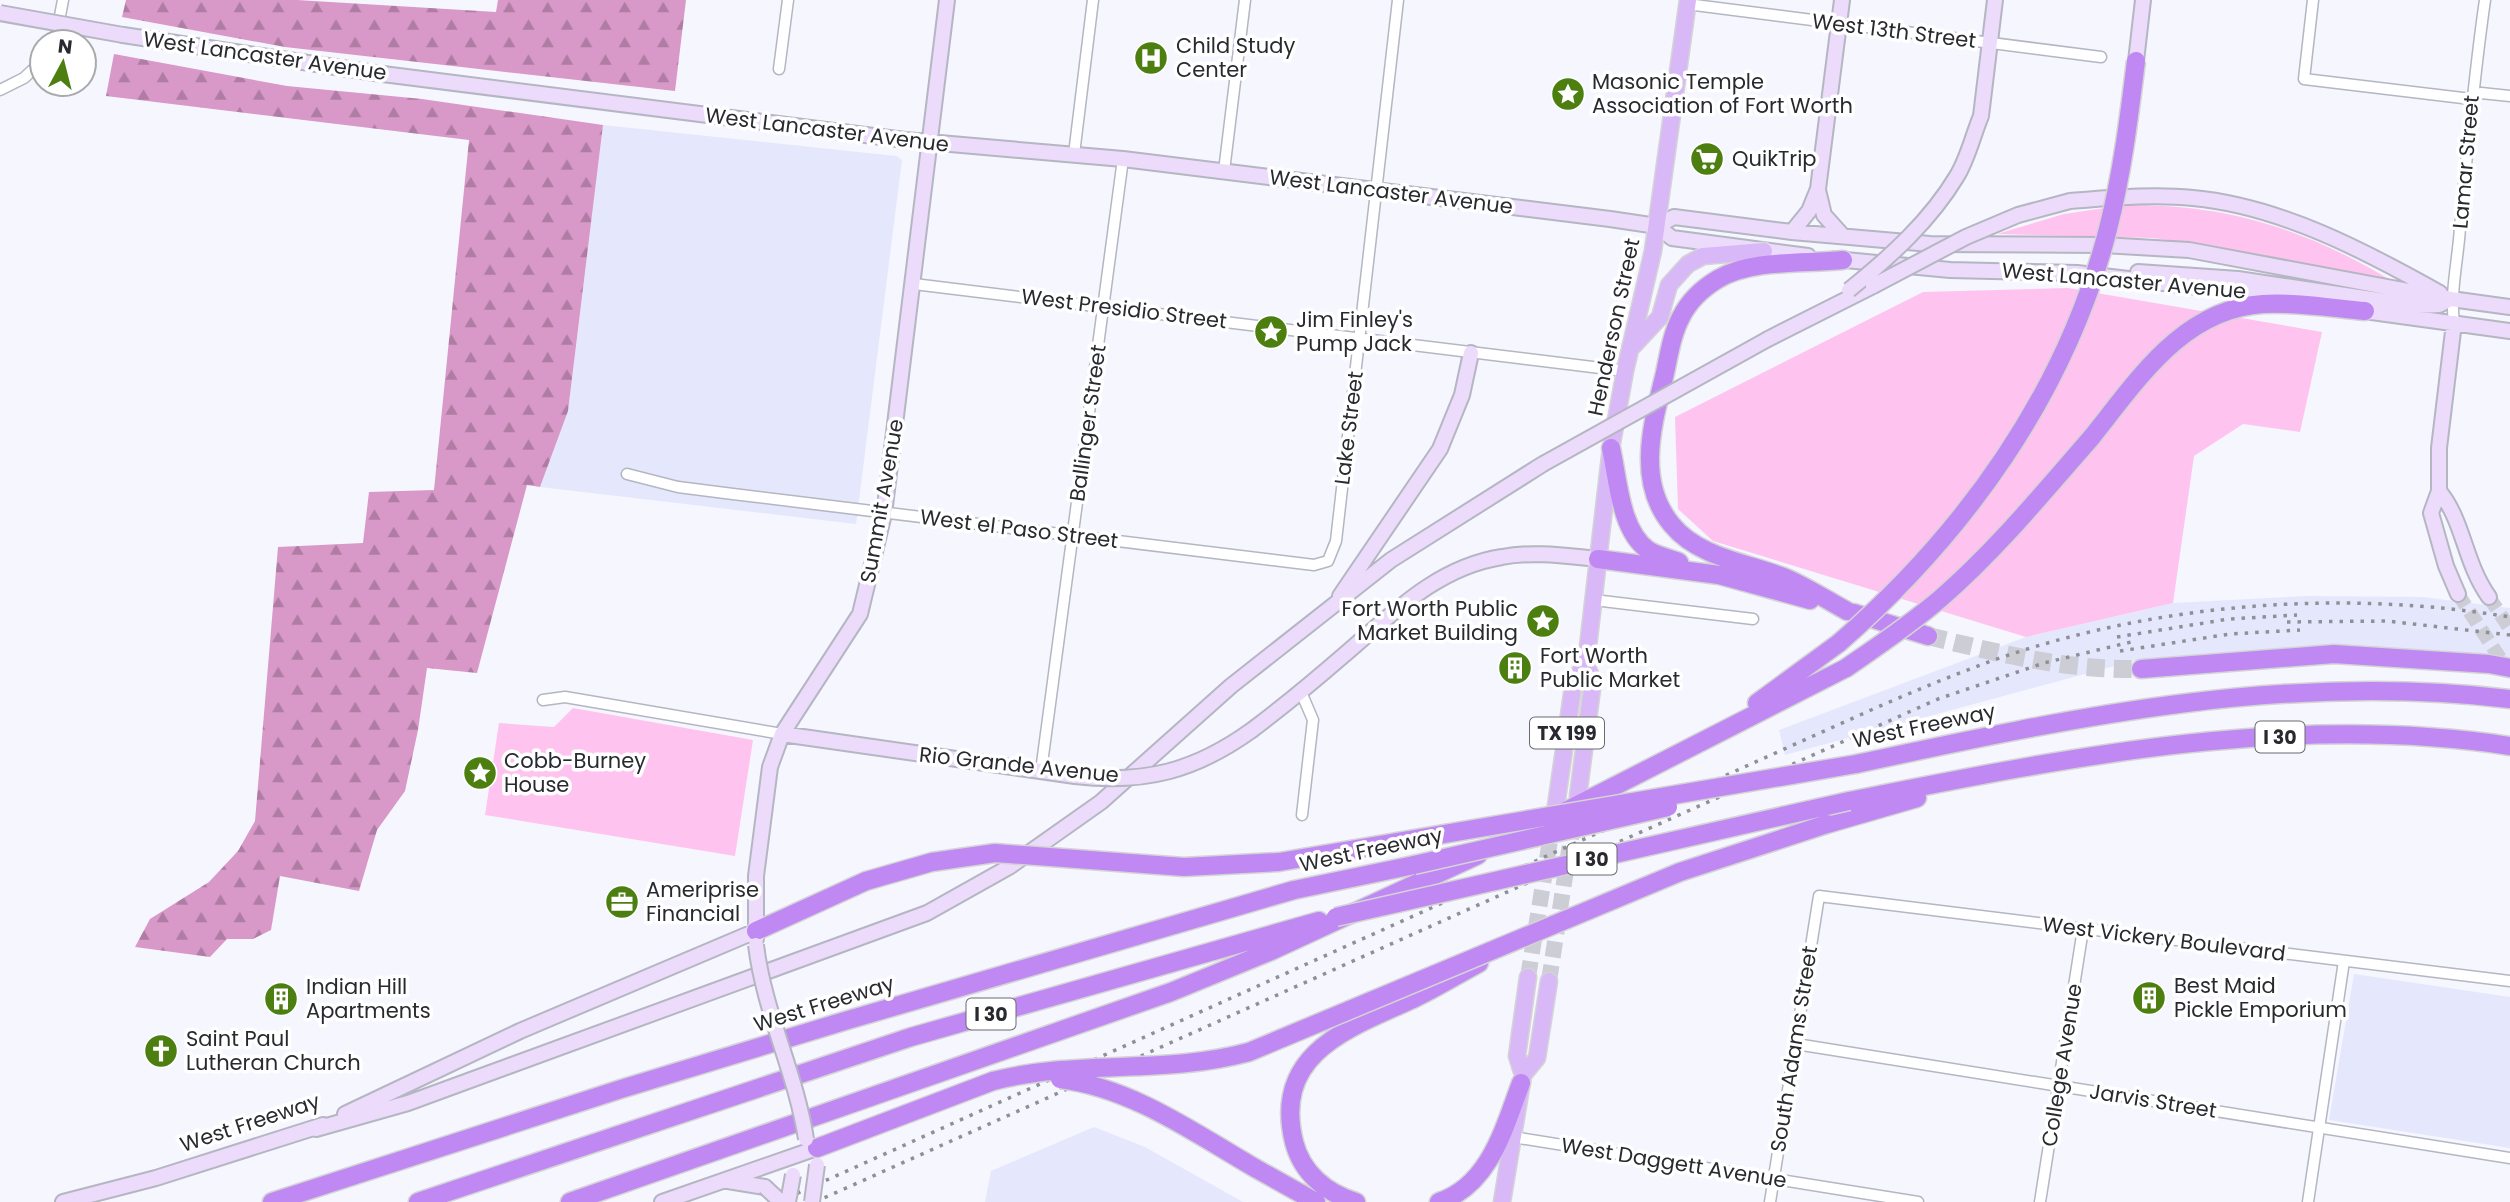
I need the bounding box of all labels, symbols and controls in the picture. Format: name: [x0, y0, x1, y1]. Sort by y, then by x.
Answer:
street label: West 13th Street: [1810, 6, 1978, 55]
street label: West Lancaster Avenue: [142, 24, 389, 87]
north arrow: [28, 28, 98, 98]
place label: Child Study Center: [1176, 31, 1295, 84]
text: N: [56, 32, 74, 61]
hospital icon: Child Study Center: [1132, 39, 1170, 77]
place label: Masonic Temple Association of Fort Worth: [1592, 67, 1853, 120]
place icon: Masonic Temple Association of Fort Worth: [1549, 75, 1587, 113]
street label: Lamar Street: [2445, 94, 2486, 230]
street label: West Lancaster Avenue: [704, 100, 951, 159]
supermarket icon: QuikTrip: [1688, 140, 1726, 178]
place label: QuikTrip: [1732, 144, 1817, 173]
street label: West Lancaster Avenue: [1268, 162, 1515, 221]
street label: Henderson Street: [1581, 235, 1647, 418]
street label: West Lancaster Avenue: [2001, 255, 2247, 306]
street label: West Presidio Street: [1020, 282, 1228, 335]
place label: Jim Finley's Pump Jack: [1296, 305, 1413, 358]
place icon: Jim Finley's Pump Jack: [1252, 313, 1290, 351]
street label: Ballinger Street: [1062, 343, 1113, 503]
street label: Lake Street: [1327, 369, 1370, 486]
street label: Summit Avenue: [853, 417, 910, 585]
street label: West el Paso Street: [918, 502, 1120, 555]
place label: Fort Worth Public Market Building: [1342, 594, 1518, 647]
place icon: Fort Worth Public Market Building: [1524, 602, 1562, 640]
place label: Fort Worth Public Market: [1540, 641, 1680, 694]
building icon: Fort Worth Public Market: [1496, 649, 1534, 687]
street label: West Freeway: [1850, 696, 1998, 755]
road number: TX 199: [1530, 718, 1604, 748]
road number: I 30: [2256, 722, 2304, 752]
street label: Rio Grande Avenue: [918, 740, 1120, 789]
place label: Cobb-Burney House: [504, 746, 646, 799]
place icon: Cobb-Burney House: [461, 754, 499, 792]
street label: West Freeway: [1297, 820, 1445, 879]
road number: I 30: [1568, 844, 1616, 874]
place label: Ameriprise Financial: [646, 875, 759, 928]
office icon: Ameriprise Financial: [603, 883, 641, 921]
street label: West Vickery Boulevard: [2041, 909, 2287, 968]
street label: South Adams Street: [1763, 944, 1824, 1154]
street label: West Freeway: [750, 968, 898, 1039]
place label: Best Maid Pickle Emporium: [2174, 971, 2347, 1024]
place label: Indian Hill Apartments: [306, 972, 431, 1025]
building icon: Best Maid Pickle Emporium: [2130, 979, 2168, 1017]
building icon: Indian Hill Apartments: [262, 980, 300, 1018]
street label: College Avenue: [2034, 981, 2089, 1149]
road number: I 30: [967, 998, 1016, 1030]
place label: Saint Paul Lutheran Church: [186, 1024, 361, 1077]
church icon: Saint Paul Lutheran Church: [142, 1032, 180, 1070]
street label: Jarvis Street: [2088, 1076, 2219, 1125]
street label: West Freeway: [176, 1086, 324, 1159]
street label: West Daggett Avenue: [1559, 1130, 1789, 1195]

